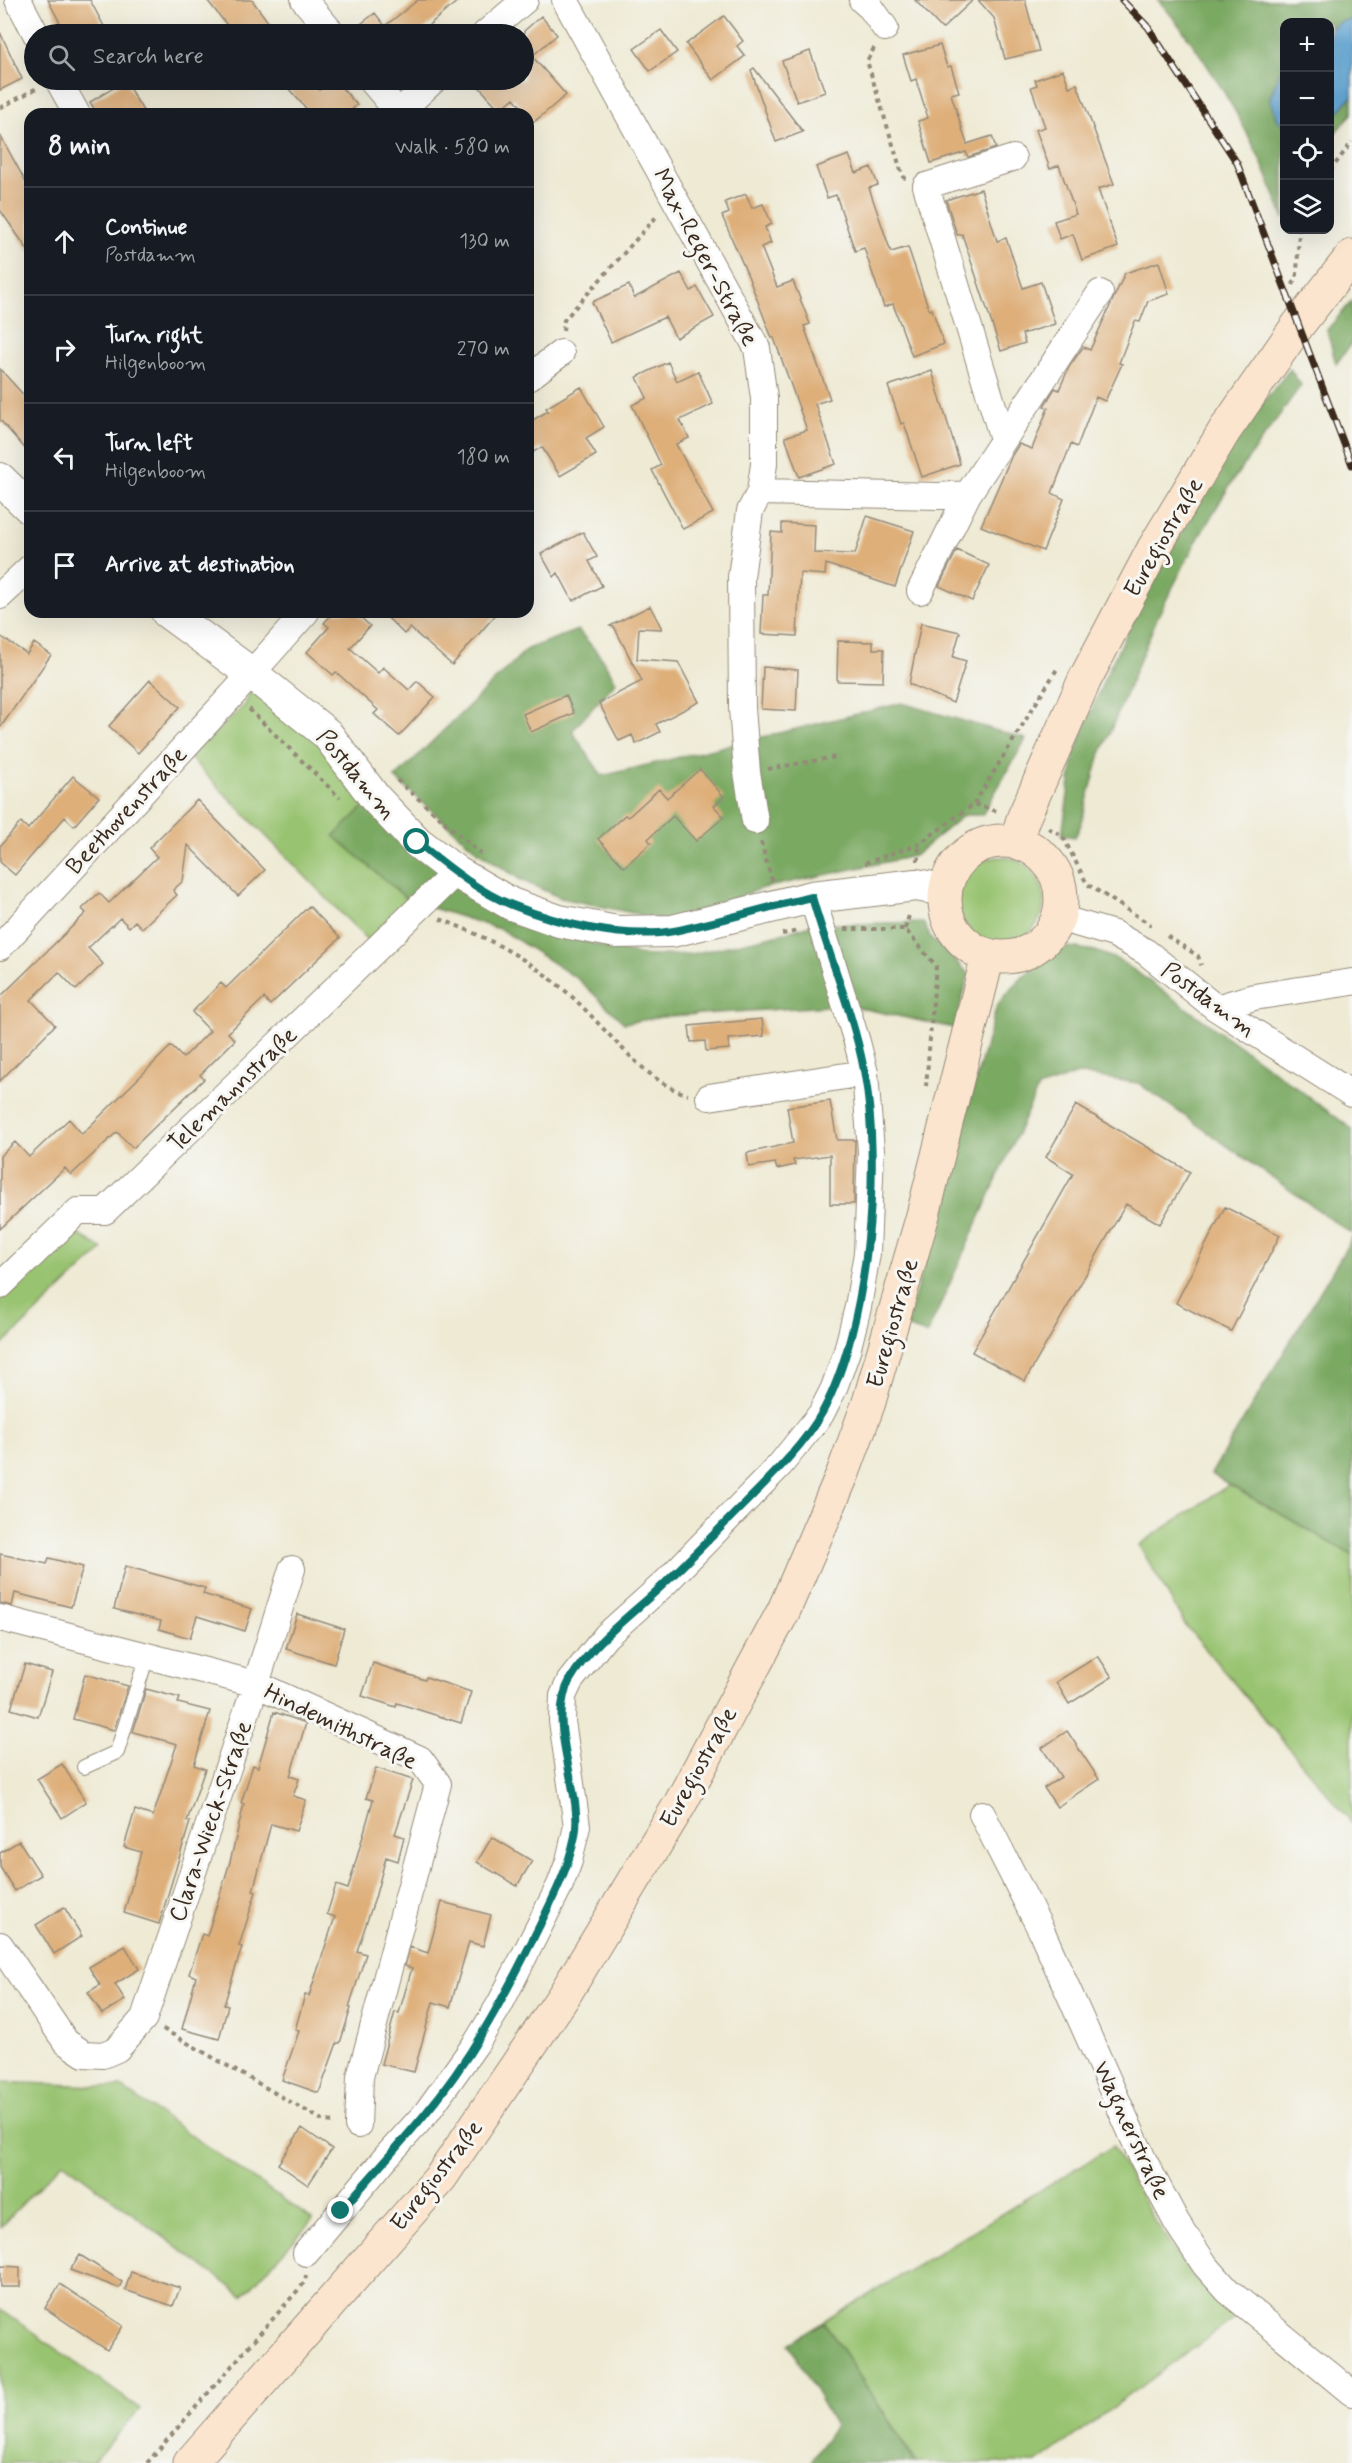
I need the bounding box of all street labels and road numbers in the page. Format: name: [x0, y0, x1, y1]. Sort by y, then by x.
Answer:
street label: Max-Reger-Straße: [642, 163, 765, 354]
street label: Euregiostraße: [1118, 472, 1214, 605]
street label: Postdamm: [309, 723, 403, 827]
street label: Beethovenstraße: [60, 740, 195, 882]
street label: Postdamm: [1155, 956, 1261, 1045]
street label: Telemannstraße: [162, 1020, 305, 1160]
street label: Euregiostraße: [860, 1255, 930, 1393]
street label: Hindemithstraße: [259, 1677, 422, 1778]
street label: Euregiostraße: [653, 1702, 748, 1835]
street label: Clara-Wieck-Straße: [162, 1717, 260, 1926]
street label: Wagnerstraße: [1082, 2057, 1176, 2206]
street label: Euregiostraße: [384, 2114, 493, 2240]

